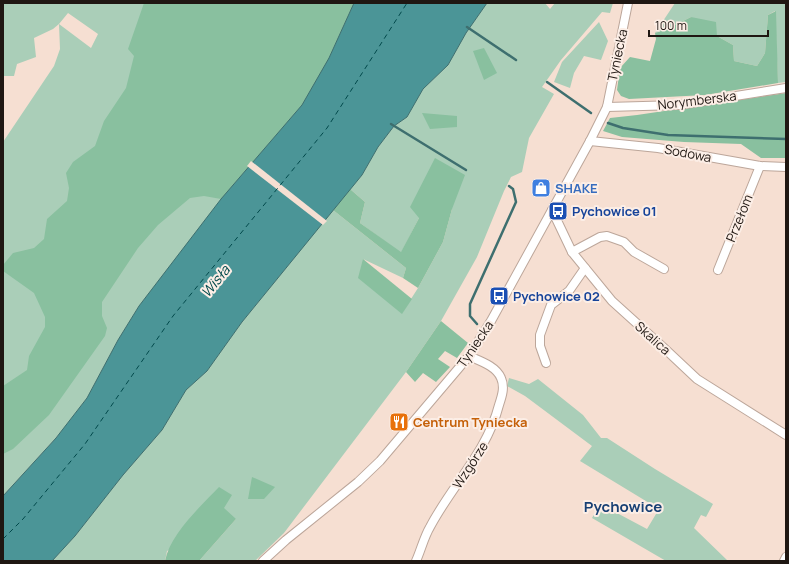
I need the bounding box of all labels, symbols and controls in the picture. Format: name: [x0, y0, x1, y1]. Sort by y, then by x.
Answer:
scale bar: [649, 12, 768, 38]
text: 100 m: [655, 17, 687, 34]
street label: Tyniecka: [603, 27, 631, 83]
street label: Norymberska: [657, 86, 737, 114]
street label: Sodowa: [663, 140, 713, 166]
shop icon: SHAKE: [530, 177, 552, 199]
place label: SHAKE: [555, 179, 598, 197]
street label: Przełom: [721, 192, 757, 244]
bus stop icon: Pychowice 01: [547, 200, 569, 222]
place label: Pychowice 01: [572, 202, 657, 220]
water label: Wisła: [196, 260, 235, 301]
bus stop icon: Pychowice 02: [488, 285, 510, 307]
place label: Pychowice 02: [513, 287, 600, 305]
street label: Tyniecka: [453, 317, 497, 371]
street label: Skalica: [631, 317, 675, 359]
restaurant icon: Centrum Tyniecka: [388, 411, 410, 433]
place label: Centrum Tyniecka: [413, 413, 527, 431]
street label: Wzgórze: [448, 438, 492, 492]
district label: Pychowice: [584, 496, 662, 517]

